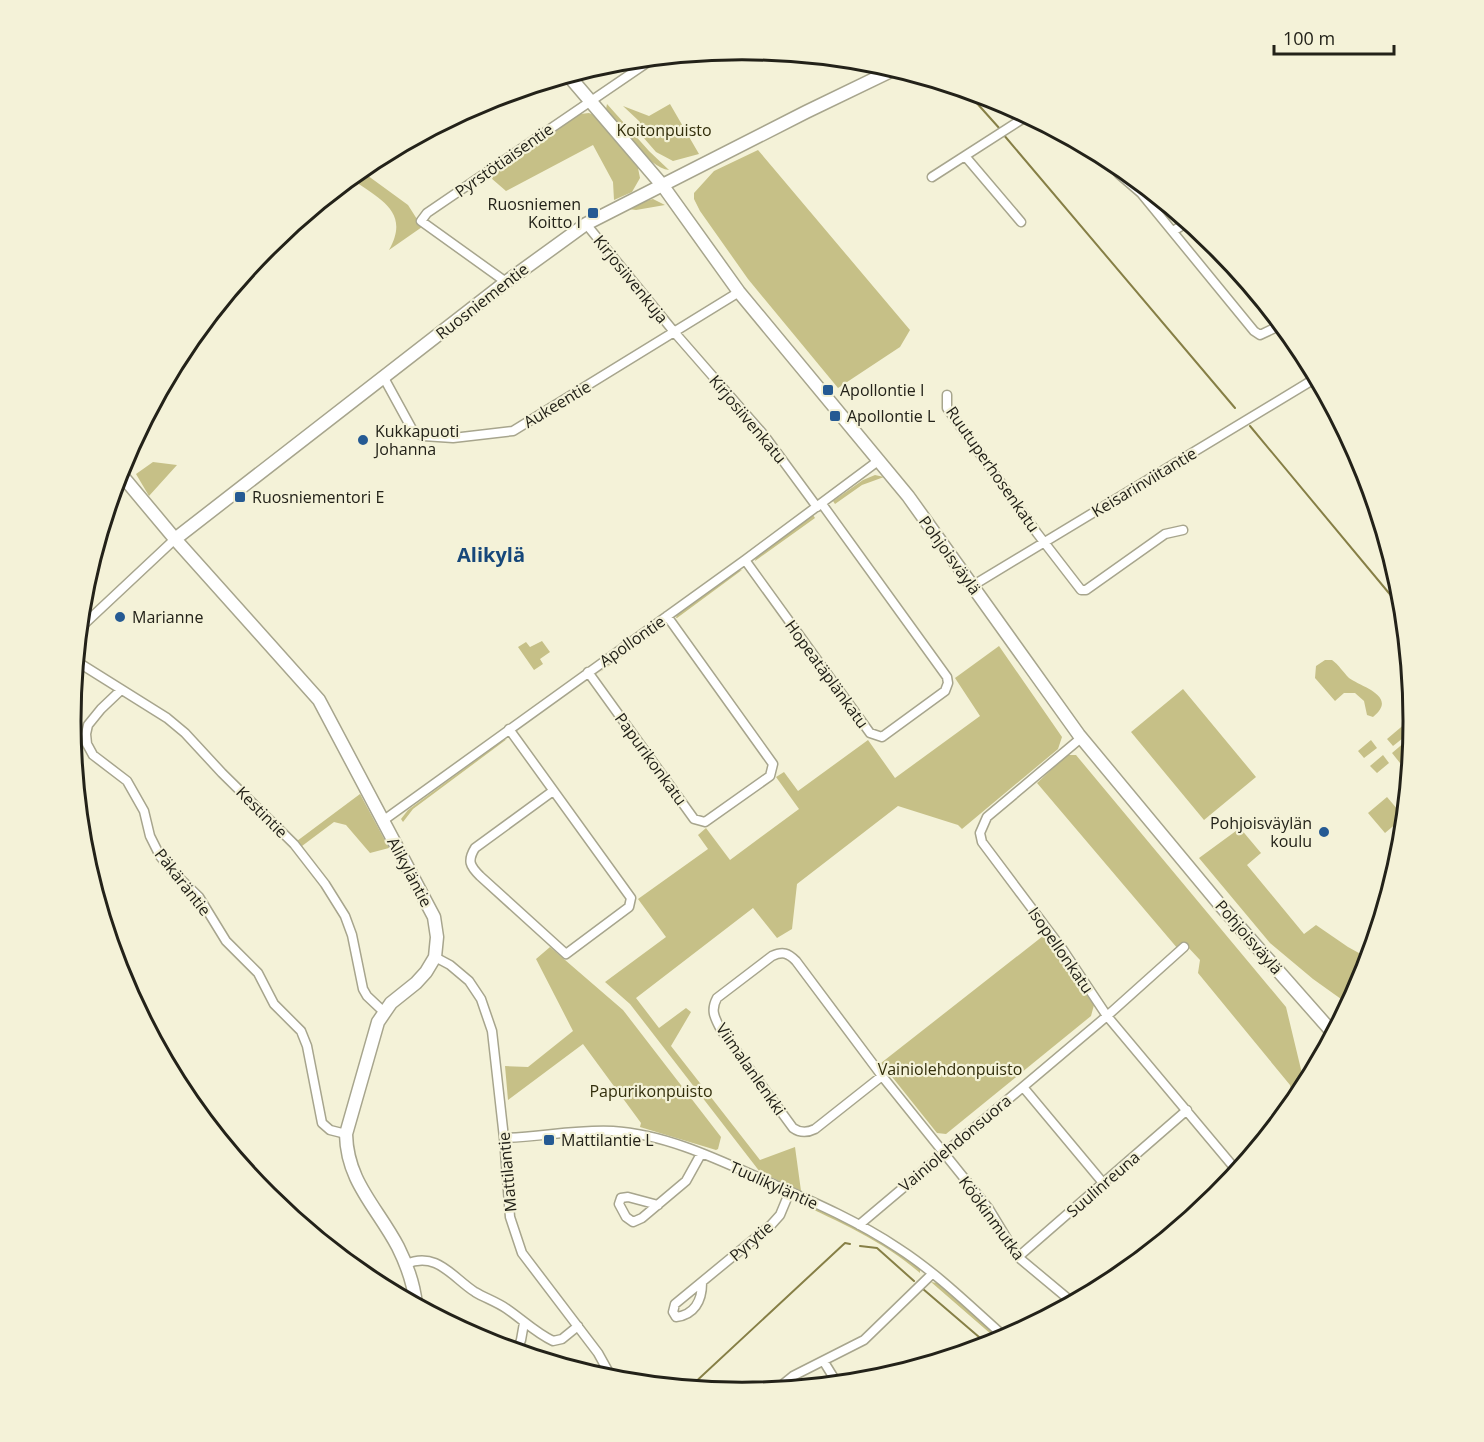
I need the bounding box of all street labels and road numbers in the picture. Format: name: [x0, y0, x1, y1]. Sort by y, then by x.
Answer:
street label: Pyrstötiaisentie: [451, 118, 557, 202]
street label: Kirjosiivenkuja: [589, 230, 673, 328]
street label: Ruosniementie: [431, 258, 533, 344]
street label: Kirjosiivenkatu: [704, 370, 792, 468]
street label: Aukeentie: [519, 375, 595, 433]
street label: Ruutuperhosenkatu: [941, 402, 1045, 536]
street label: Keisarinviitantie: [1087, 442, 1201, 522]
street label: Pohjoisväylä: [914, 511, 986, 599]
street label: Apollontie: [595, 610, 669, 672]
street label: Hopeatäplänkatu: [780, 615, 874, 733]
street label: Papurikonkatu: [610, 708, 692, 810]
street label: Kestintie: [231, 781, 293, 843]
street label: Alikyläntie: [382, 833, 438, 911]
street label: Päkäräntie: [150, 844, 216, 920]
street label: Pohjoisväylä: [1210, 895, 1288, 979]
street label: Isopellonkatu: [1023, 902, 1099, 998]
street label: Viimalanlenkki: [711, 1019, 791, 1119]
street label: Vainiolehdonsuora: [894, 1089, 1016, 1197]
street label: Mattilantie: [493, 1131, 521, 1213]
street label: Suulinreuna: [1062, 1146, 1144, 1222]
street label: Tuulikyläntie: [726, 1156, 822, 1214]
street label: Köökinmutka: [954, 1172, 1030, 1264]
street label: Pyrytie: [725, 1216, 777, 1266]

